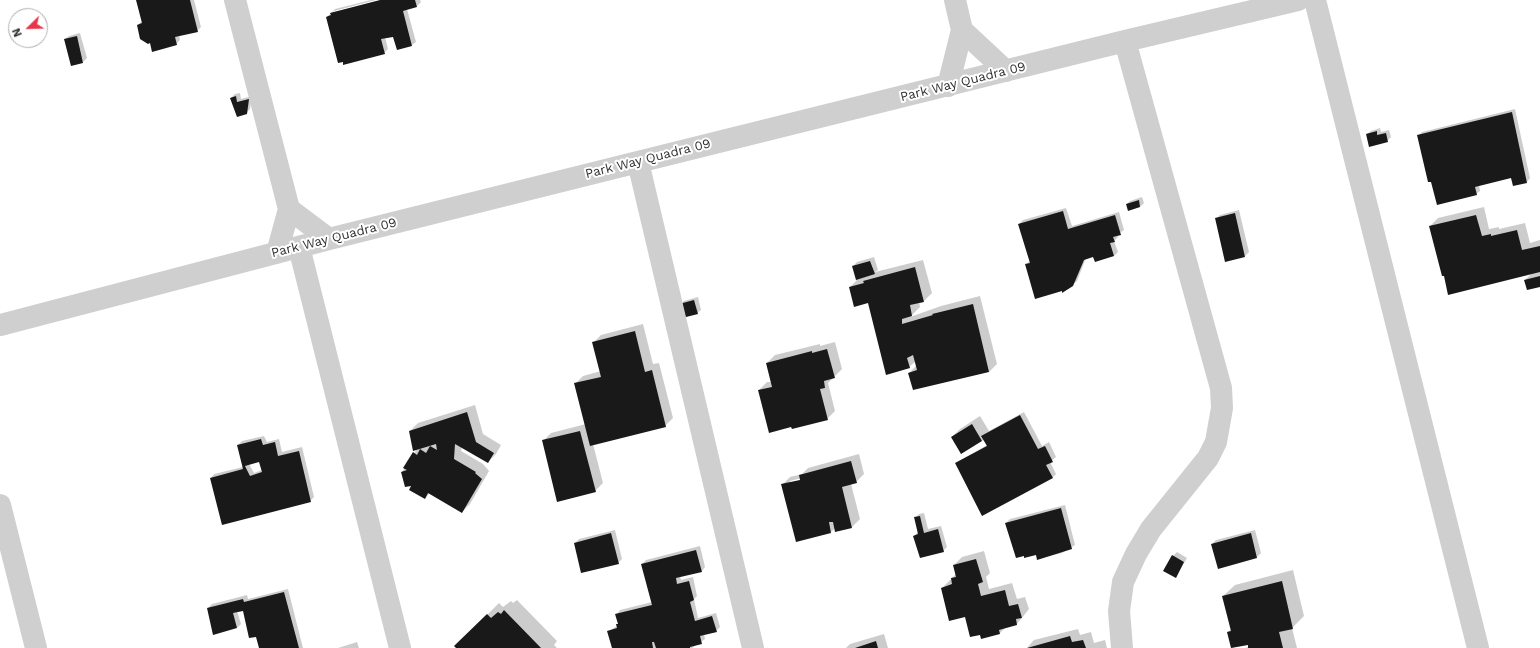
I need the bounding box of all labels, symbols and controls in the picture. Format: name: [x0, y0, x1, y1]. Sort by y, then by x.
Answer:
north arrow: [8, 8, 48, 48]
text: N: [10, 26, 25, 39]
street label: Park Way Quadra 09: [899, 59, 1027, 105]
street label: Park Way Quadra 09: [584, 136, 712, 182]
street label: Park Way Quadra 09: [270, 215, 398, 261]

